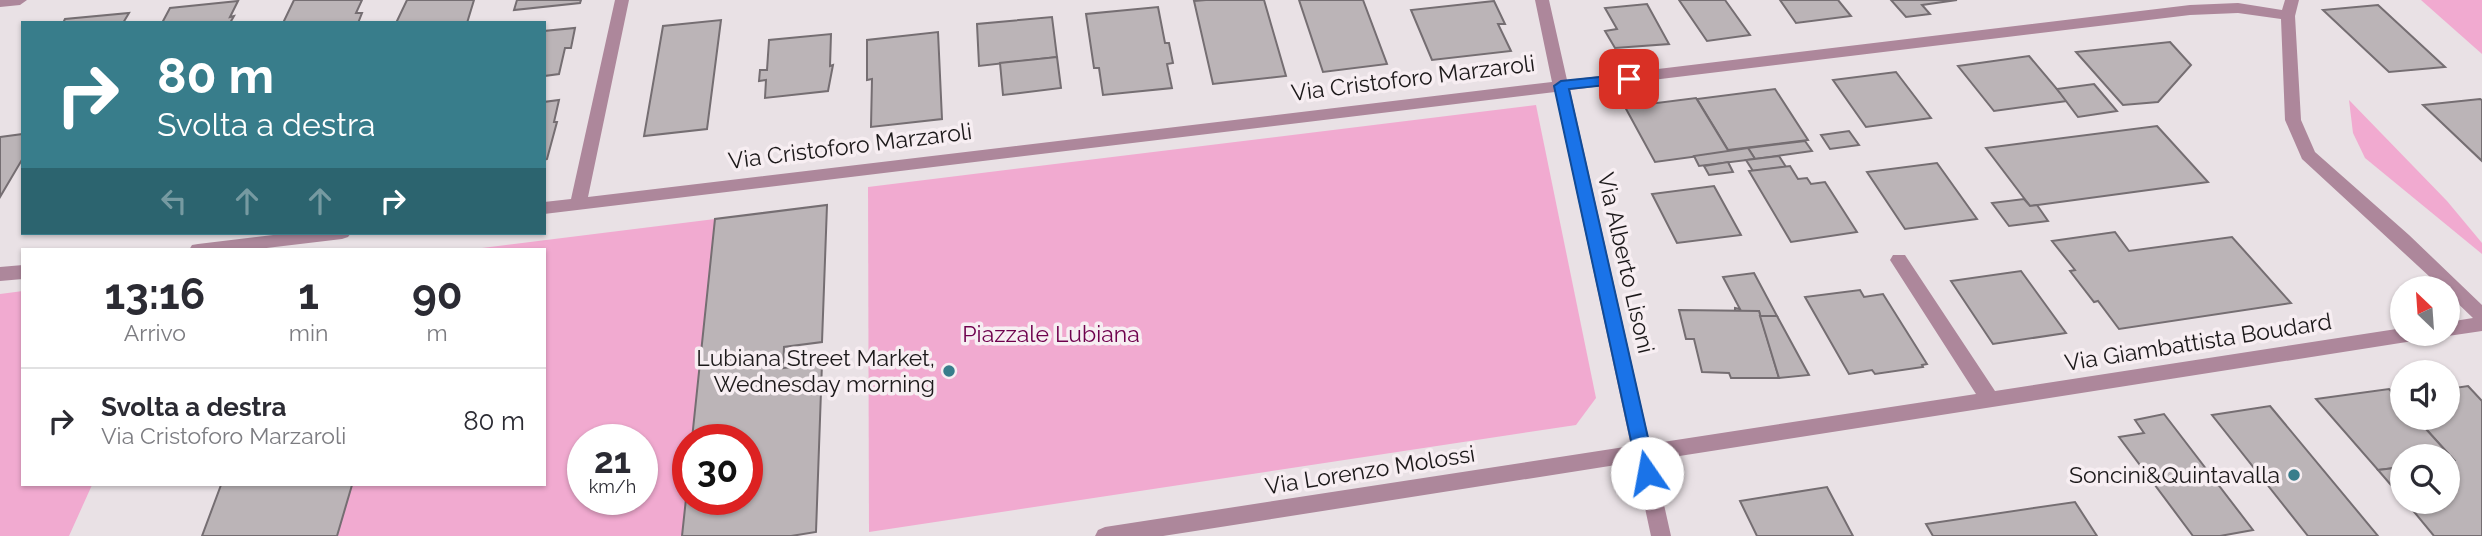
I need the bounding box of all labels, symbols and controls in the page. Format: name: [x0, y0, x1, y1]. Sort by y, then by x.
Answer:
text: 80 m: [157, 47, 274, 104]
icon: right: [42, 49, 133, 140]
street label: Via Cristoforo Marzaroli: [1290, 49, 1536, 106]
pin: [1599, 49, 1659, 109]
icon: arrive: [1610, 60, 1648, 98]
text: Svolta a destra: [157, 106, 376, 143]
street label: Via Cristoforo Marzaroli: [727, 117, 973, 174]
street label: Via Alberto Lisoni: [1593, 170, 1660, 356]
icon: left: [155, 182, 193, 220]
icon: ahead: [228, 182, 266, 220]
icon: ahead: [301, 182, 339, 220]
icon: right: [374, 182, 412, 220]
text: 13:16: [105, 270, 205, 319]
text: 1: [298, 270, 319, 319]
text: 90: [412, 270, 462, 319]
north arrow: [2390, 276, 2460, 346]
map controls: [2390, 276, 2460, 514]
street label: Via Giambattista Boudard: [2062, 307, 2333, 376]
text: Arrivo: [124, 319, 186, 346]
text: min: [289, 319, 328, 346]
text: m: [427, 319, 448, 346]
park label: Piazzale Lubiana: [962, 320, 1140, 347]
place label: Lubiana Street Market, Wednesday morning: [696, 344, 935, 397]
button: sound: [2390, 360, 2460, 430]
marker: Lubiana Street Market, Wednesday morning: [941, 363, 957, 379]
text: Svolta a destra: [101, 392, 287, 422]
icon: right: [42, 402, 80, 440]
text: 80 m: [463, 406, 525, 436]
text: Via Cristoforo Marzaroli: [101, 422, 346, 449]
speed limit sign: 30: [672, 424, 763, 515]
position arrow: [1610, 436, 1684, 510]
text: 21: [594, 440, 631, 481]
street label: Via Lorenzo Molossi: [1263, 440, 1477, 499]
button: search: [2390, 444, 2460, 514]
place label: Soncini&Quintavalla: [2069, 461, 2280, 488]
marker: Soncini&Quintavalla: [2286, 467, 2302, 483]
text: km/h: [589, 476, 636, 497]

